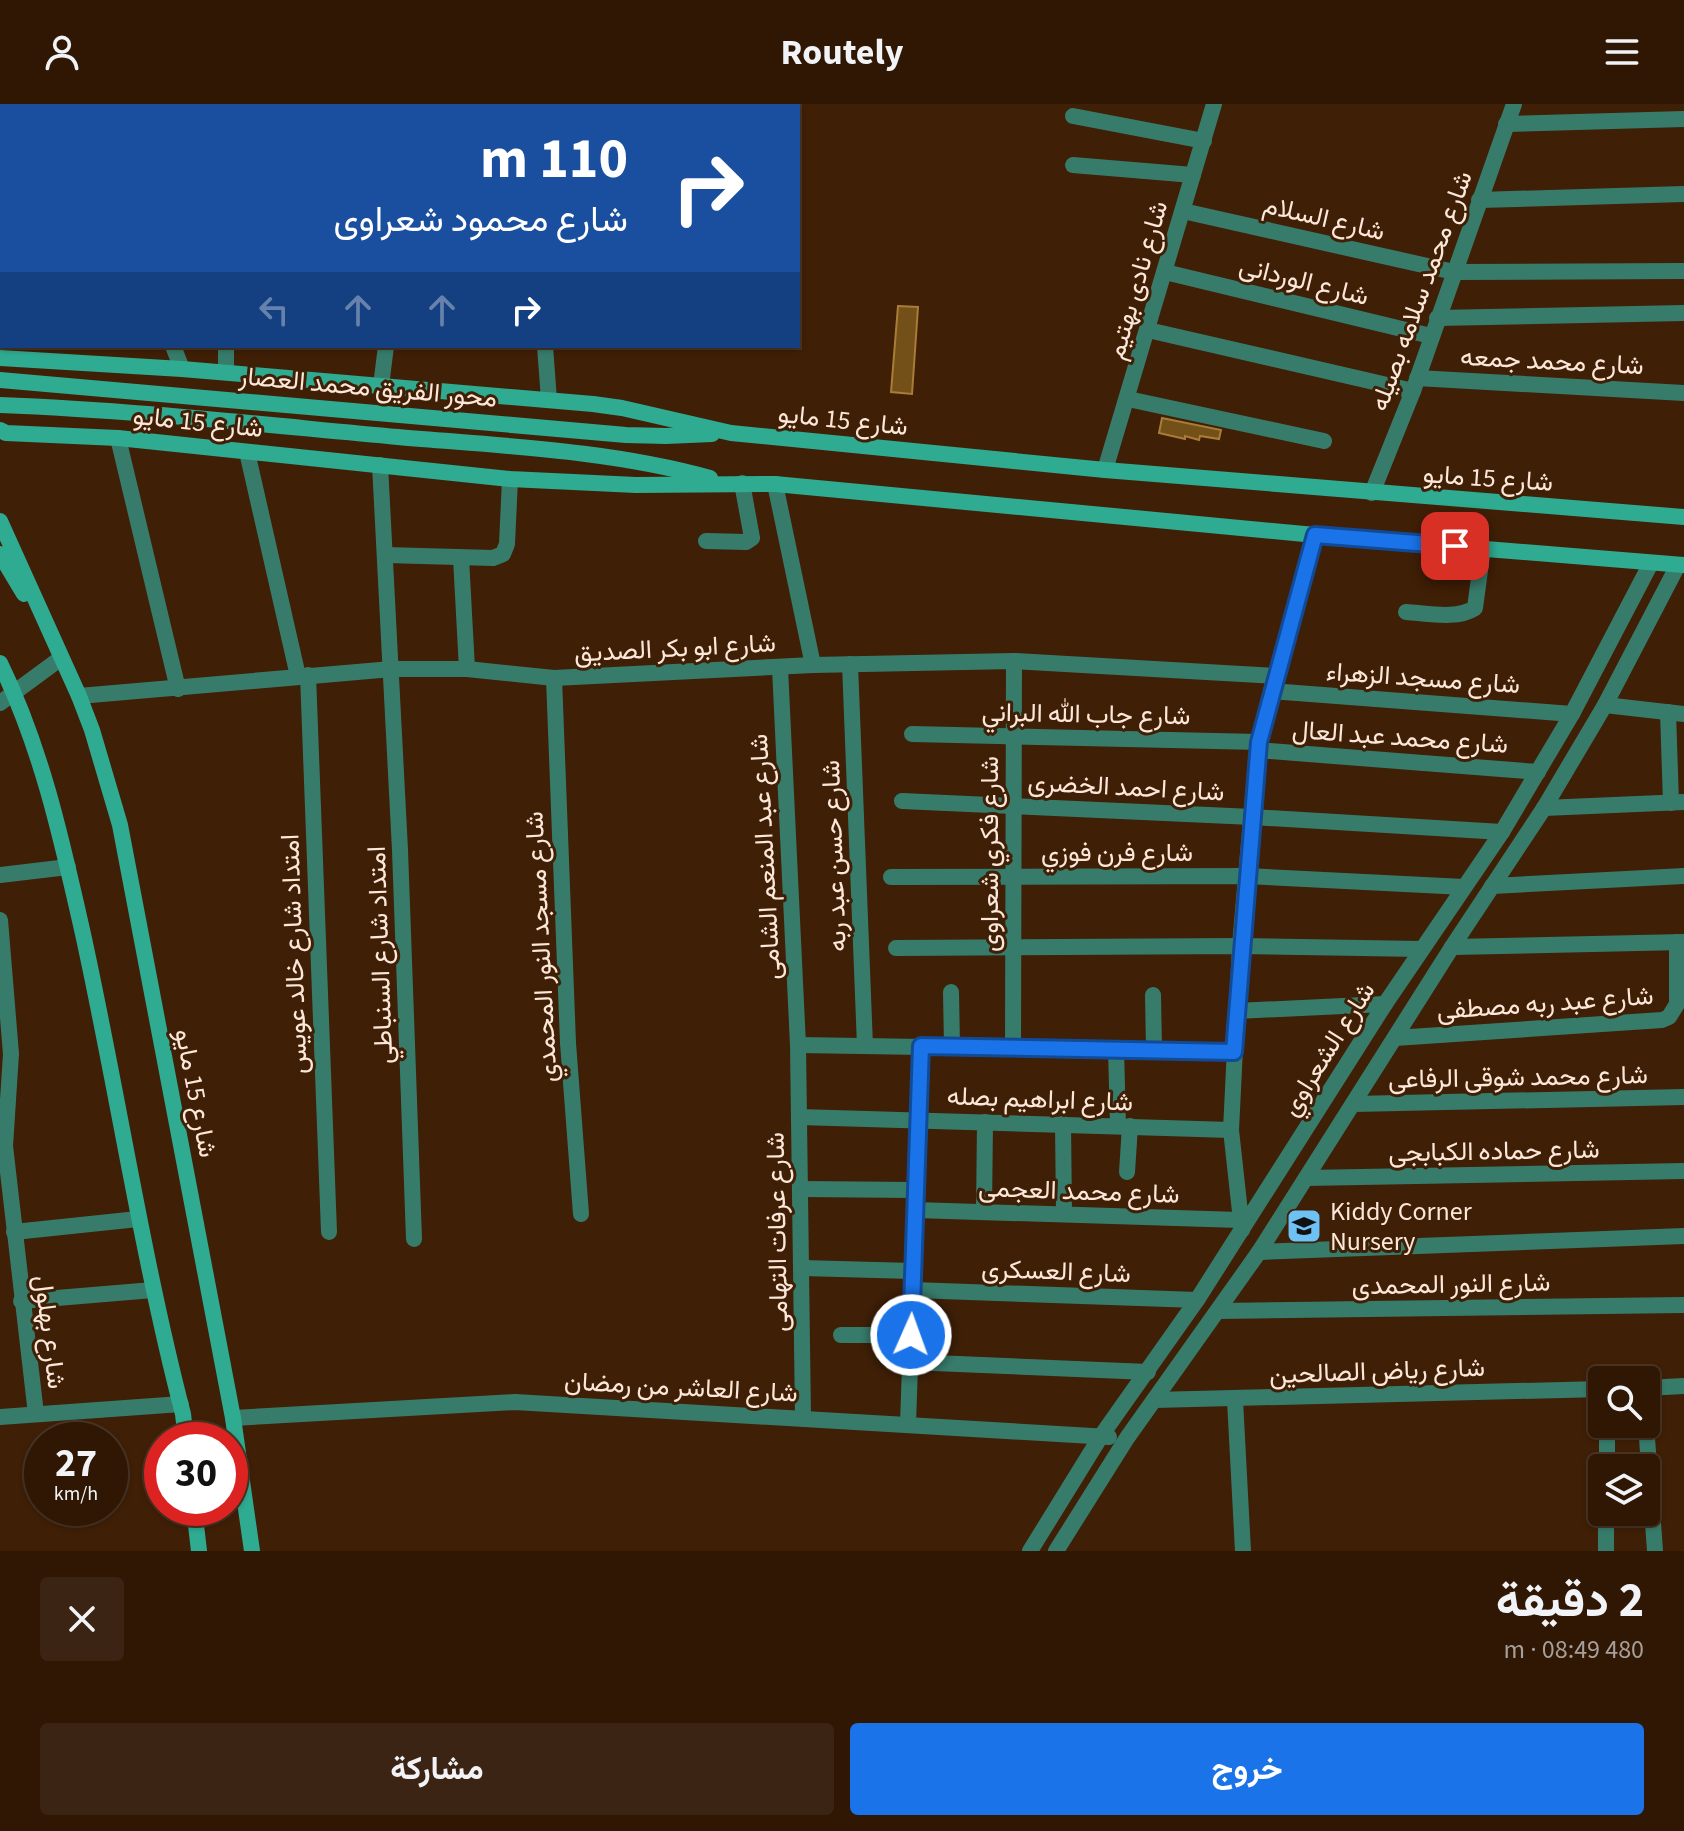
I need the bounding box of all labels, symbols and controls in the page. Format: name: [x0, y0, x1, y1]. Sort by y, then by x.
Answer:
text: Routely: [781, 27, 903, 78]
icon: person: [40, 30, 84, 74]
icon: menu: [1600, 30, 1644, 74]
text: 110 m: [480, 120, 628, 199]
icon: right: [656, 136, 760, 240]
street label: شارع محمد سلامه بصيله: [1360, 166, 1482, 416]
street label: شارع السلام: [1259, 186, 1389, 250]
text: شارع محمود شعراوى: [333, 194, 628, 245]
street label: شارع نادى بهتيم: [1097, 196, 1177, 364]
street label: شارع الوردانى: [1235, 247, 1373, 315]
icon: left: [252, 288, 296, 332]
icon: ahead: [336, 288, 380, 332]
icon: ahead: [420, 288, 464, 332]
icon: right: [504, 288, 548, 332]
street label: شارع محمد جمعه: [1459, 338, 1645, 384]
street label: محور الفريق محمد العصار: [236, 357, 499, 417]
street label: شارع 15 مايو: [776, 395, 910, 445]
street label: شارع 15 مايو: [131, 397, 265, 447]
street label: شارع 15 مايو: [1422, 455, 1554, 501]
pin: [1421, 512, 1489, 580]
icon: arrive: [1433, 524, 1477, 568]
street label: شارع ابو بكر الصديق: [573, 624, 777, 672]
street label: شارع مسجد الزهراء: [1325, 653, 1521, 703]
street label: شارع جاب الله البراني: [981, 694, 1191, 736]
street label: شارع محمد عبد العال: [1291, 711, 1509, 763]
street label: شارع عبد المنعم الشامى: [740, 733, 790, 981]
street label: شارع فكري شعراوى: [971, 756, 1010, 952]
street label: شارع حسن عبد ربه: [812, 759, 856, 953]
street label: شارع احمد الخضرى: [1027, 763, 1225, 811]
street label: شارع مسجد النور المحمدي: [515, 810, 569, 1083]
street label: امتداد شارع خالد عويس: [271, 833, 317, 1075]
street label: شارع فرن فوزي: [1041, 834, 1193, 873]
street label: امتداد شارع السنباطي: [358, 845, 404, 1065]
street label: شارع الشعراوي: [1272, 975, 1386, 1124]
street label: شارع عبد ربه مصطفى: [1435, 977, 1655, 1029]
street label: شارع 15 مايو: [165, 1026, 227, 1160]
street label: شارع محمد شوقى الرفاعى: [1388, 1056, 1648, 1098]
street label: شارع ابراهيم بصله: [946, 1077, 1134, 1121]
street label: شارع حماده الكبابجى: [1388, 1131, 1600, 1171]
street label: شارع عرفات التهامى: [757, 1132, 797, 1332]
street label: شارع محمد العجمى: [978, 1169, 1180, 1213]
place label: Kiddy Corner Nursery: [1330, 1193, 1473, 1260]
school or university icon: Kiddy Corner Nursery: [1285, 1207, 1323, 1245]
street label: شارع العسكرى: [981, 1250, 1131, 1292]
street label: شارع النور المحمدى: [1351, 1264, 1551, 1304]
street label: شارع بهلول: [25, 1273, 75, 1391]
position arrow: [869, 1293, 953, 1377]
street label: شارع رياض الصالحين: [1268, 1349, 1486, 1393]
street label: شارع العاشر من رمضان: [563, 1362, 799, 1412]
map controls: [1588, 1366, 1660, 1526]
button: search: [1588, 1366, 1660, 1438]
speed limit sign: 30: [144, 1422, 248, 1526]
text: 27: [55, 1435, 97, 1492]
button: layers: [1588, 1454, 1660, 1526]
text: km/h: [54, 1480, 98, 1508]
text: 2 دقيقة: [1496, 1567, 1644, 1635]
button: close: [40, 1577, 124, 1661]
text: 480 m · 08:49: [1503, 1631, 1644, 1668]
button: مشاركة: [40, 1723, 834, 1815]
button: خروج: [850, 1723, 1644, 1815]

